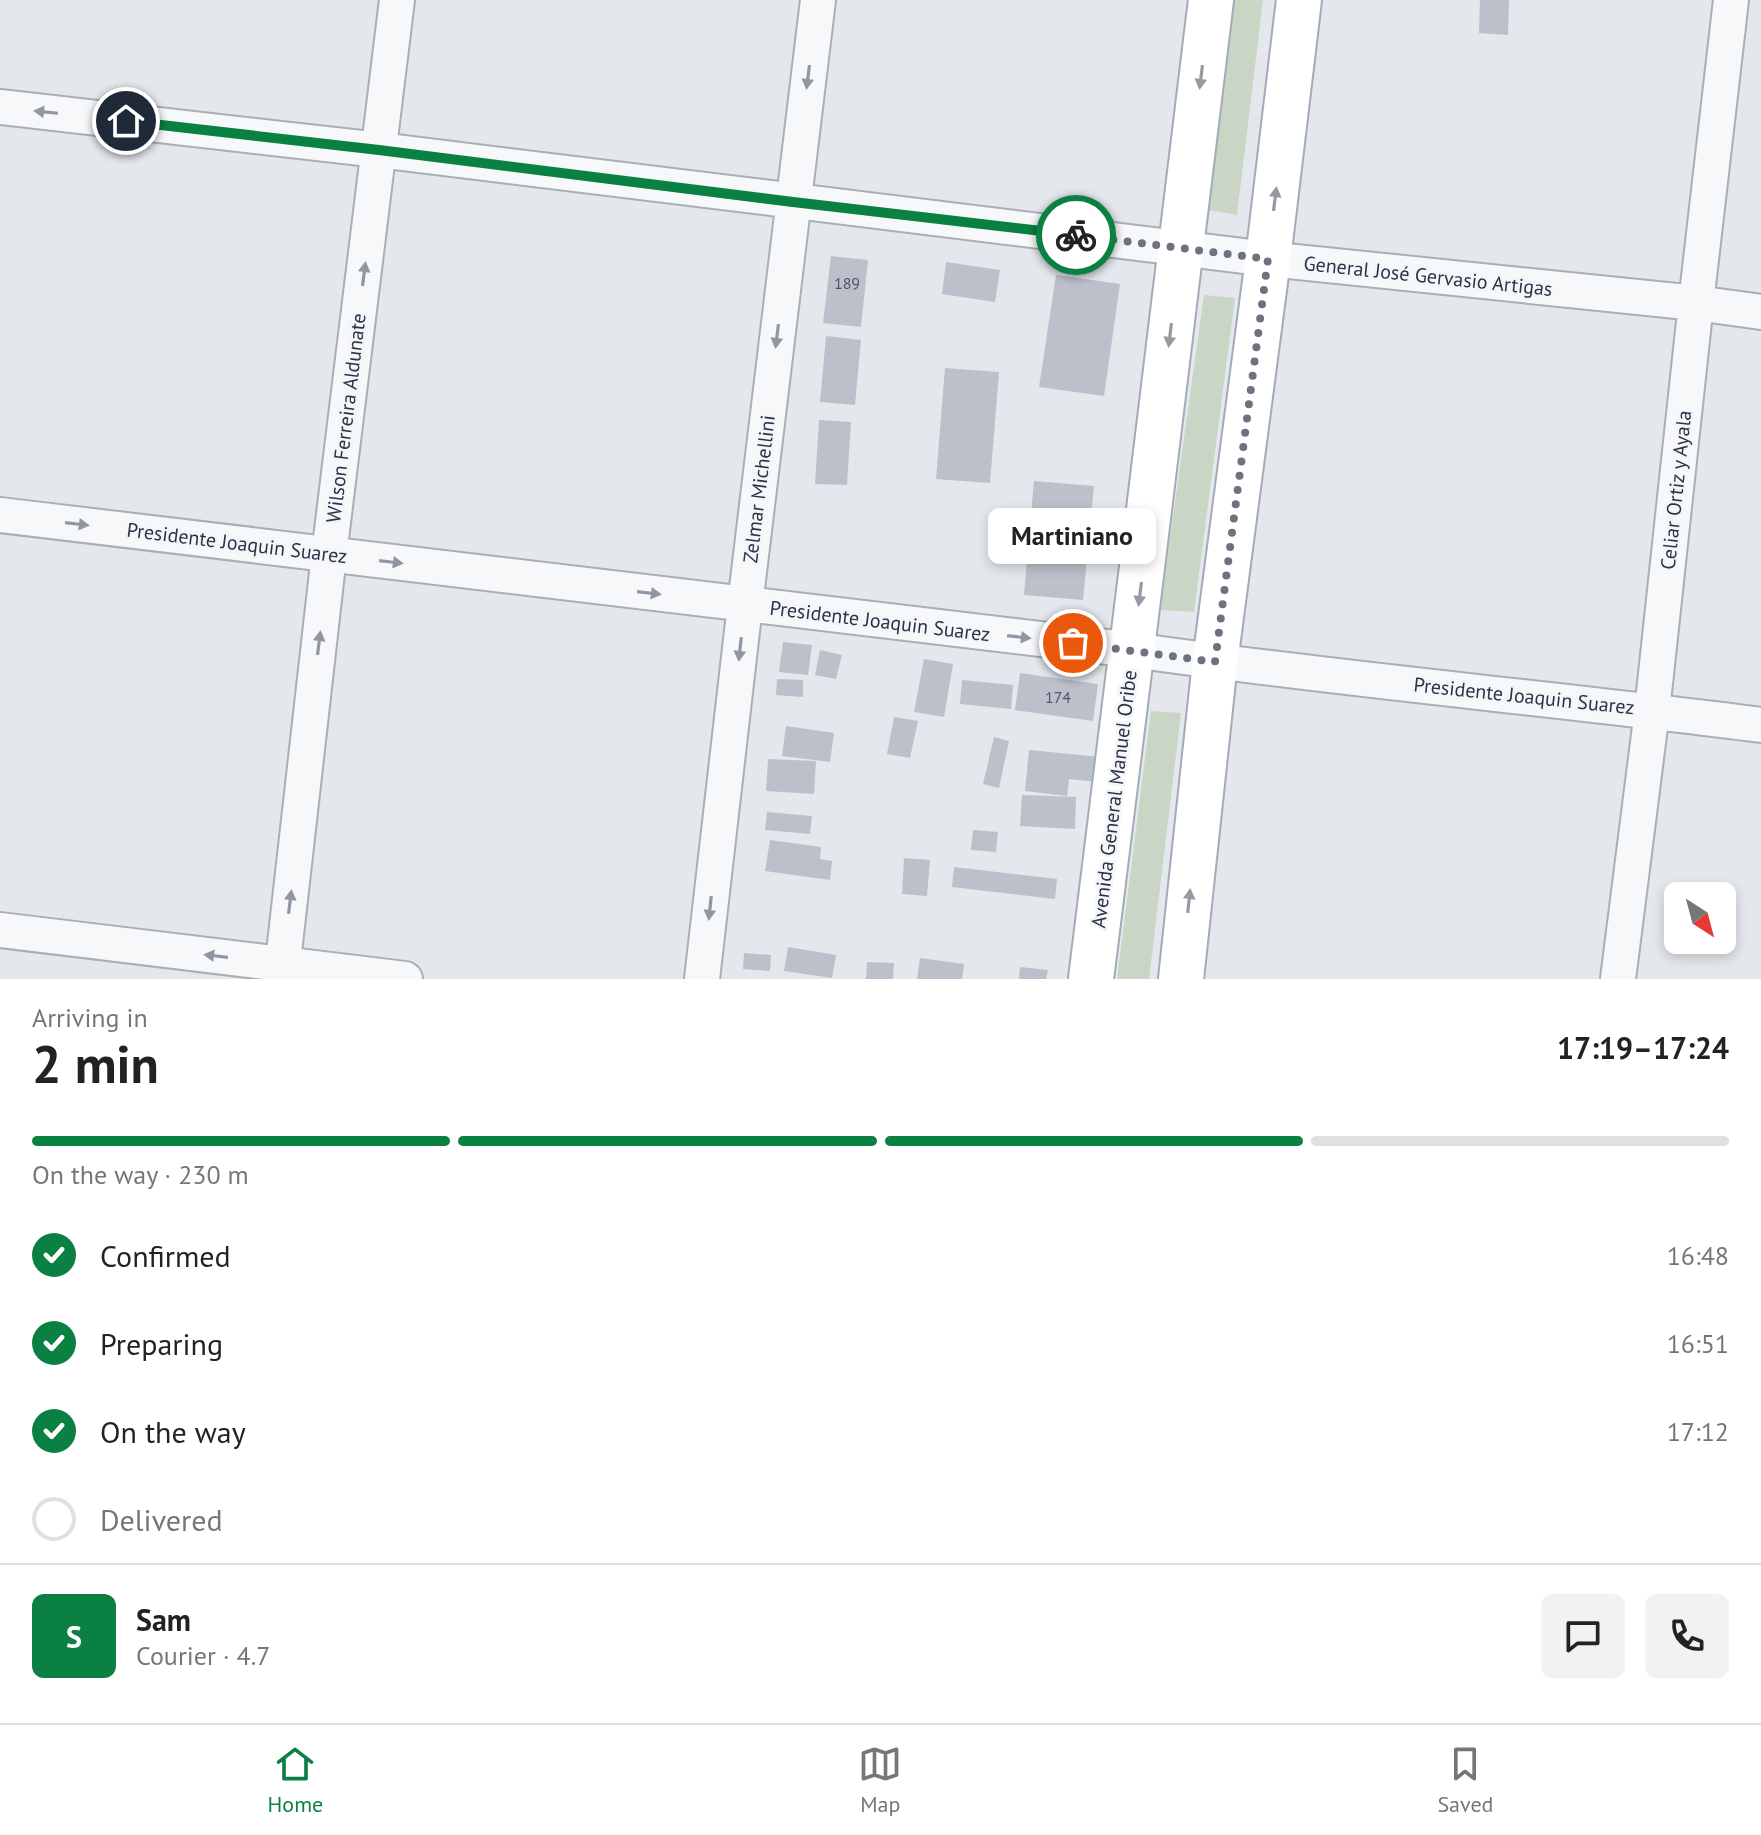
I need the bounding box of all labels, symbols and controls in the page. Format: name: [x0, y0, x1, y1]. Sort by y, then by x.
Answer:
one-way arrow: [802, 65, 815, 90]
one-way arrow: [1195, 65, 1208, 90]
pin: [92, 87, 160, 155]
icon: home: [104, 99, 148, 143]
one-way arrow: [33, 105, 58, 118]
one-way arrow: [1269, 186, 1282, 211]
courier: [1036, 195, 1116, 275]
icon: bike: [1054, 213, 1098, 257]
street label: General José Gervasio Artigas: [1302, 250, 1554, 302]
one-way arrow: [358, 261, 371, 286]
house number: 189: [834, 273, 860, 293]
street label: Wilson Ferreira Aldunate: [320, 312, 372, 524]
one-way arrow: [770, 323, 783, 348]
one-way arrow: [1163, 323, 1176, 348]
street label: Celiar Ortiz y Ayala: [1655, 409, 1697, 571]
street label: Zelmar Michellini: [737, 414, 781, 564]
callout: Martiniano: [989, 507, 1157, 563]
street label: Presidente Joaquin Suarez: [125, 517, 349, 569]
one-way arrow: [65, 518, 90, 531]
text: Martiniano: [1011, 519, 1133, 552]
one-way arrow: [379, 556, 404, 569]
one-way arrow: [1133, 582, 1146, 607]
one-way arrow: [637, 587, 662, 600]
street label: Presidente Joaquin Suarez: [768, 595, 992, 647]
pin: [1039, 609, 1107, 677]
icon: bag: [1051, 621, 1095, 665]
one-way arrow: [313, 630, 326, 655]
one-way arrow: [1007, 630, 1032, 643]
one-way arrow: [733, 637, 746, 662]
street label: Avenida General Manuel Oribe: [1085, 668, 1143, 930]
street label: Presidente Joaquin Suarez: [1412, 671, 1636, 721]
house number: 174: [1045, 687, 1071, 707]
north arrow: [1664, 882, 1736, 954]
map controls: [1664, 882, 1736, 954]
one-way arrow: [283, 889, 296, 914]
one-way arrow: [1183, 889, 1196, 914]
one-way arrow: [704, 896, 717, 921]
one-way arrow: [203, 949, 228, 962]
text: Arriving in: [32, 1001, 148, 1034]
text: 17:19–17:24: [1557, 1028, 1729, 1067]
text: 2 min: [32, 1030, 159, 1097]
text: On the way · 230 m: [32, 1158, 249, 1191]
icon: check: [32, 1233, 76, 1277]
text: Confirmed: [100, 1236, 231, 1275]
text: 16:48: [1667, 1239, 1729, 1272]
icon: check: [32, 1321, 76, 1365]
text: Preparing: [100, 1324, 223, 1363]
text: 16:51: [1667, 1327, 1729, 1360]
icon: check: [32, 1409, 76, 1453]
text: On the way: [100, 1412, 246, 1451]
text: 17:12: [1667, 1415, 1729, 1448]
text: Delivered: [100, 1500, 223, 1539]
button: chat: [1541, 1594, 1625, 1678]
button: phone: [1645, 1594, 1729, 1678]
text: Sam: [136, 1600, 191, 1639]
text: S: [66, 1617, 82, 1656]
text: Courier · 4.7: [136, 1639, 270, 1672]
tab: Home: [268, 1742, 323, 1818]
tab: Map: [858, 1742, 902, 1818]
tab: Saved: [1437, 1742, 1493, 1818]

